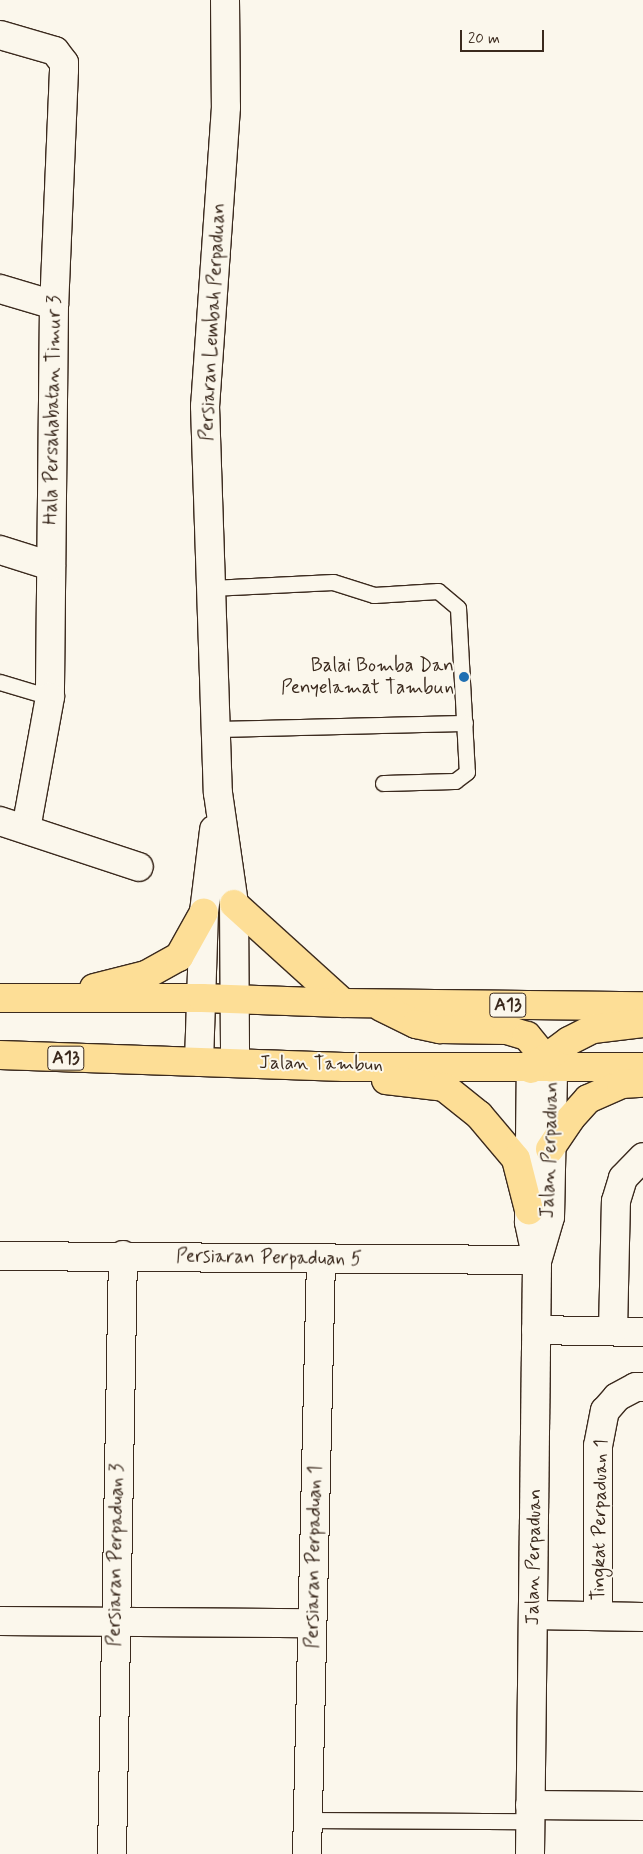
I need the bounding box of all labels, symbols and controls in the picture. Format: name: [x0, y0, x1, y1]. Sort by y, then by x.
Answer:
scale bar: [463, 20, 547, 52]
text: 20 m: [468, 29, 500, 49]
street label: Persiaran Lembah Perpaduan: [195, 202, 231, 442]
street label: Hala Persahabatan Timur 3: [40, 300, 66, 520]
place label: Balai Bomba Dan Penyelamat Tambun: [287, 655, 454, 699]
marker: Balai Bomba Dan Penyelamat Tambun: [458, 671, 470, 683]
road number: A13: [489, 990, 527, 1020]
road number: A13: [47, 1042, 85, 1074]
street label: Jalan Tambun: [262, 1052, 380, 1076]
street label: Jalan Perpaduan: [536, 1081, 564, 1219]
street label: Persiaran Perpaduan 5: [177, 1245, 361, 1271]
street label: Tingkat Perpaduan 1: [587, 1440, 613, 1600]
street label: Persiaran Perpaduan 3: [103, 1465, 129, 1645]
street label: Persiaran Perpaduan 1: [301, 1467, 327, 1647]
street label: Jalan Perpaduan: [521, 1488, 547, 1626]

